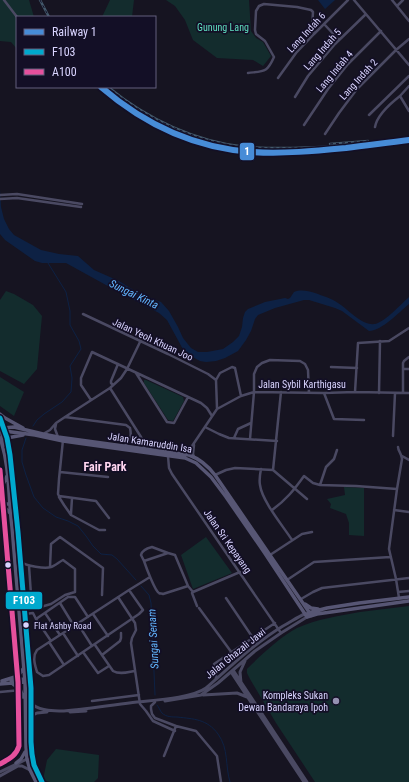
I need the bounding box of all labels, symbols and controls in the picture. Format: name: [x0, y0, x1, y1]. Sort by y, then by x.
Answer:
street label: Lang Indah 6: [285, 10, 328, 55]
legend: [16, 16, 156, 88]
park label: Gunung Lang: [197, 22, 249, 33]
text: Railway 1: [52, 25, 97, 39]
street label: Lang Indah 5: [302, 27, 343, 72]
text: F103: [52, 45, 76, 59]
street label: Lang Indah 4: [314, 48, 355, 94]
street label: Lang Indah 2: [337, 57, 379, 102]
text: A100: [52, 65, 77, 79]
line badge: 1: [239, 142, 255, 161]
text: 1: [244, 145, 250, 158]
water label: Sungai Kinta: [107, 277, 160, 312]
street label: Jalan Yeoh Khuan Joo: [111, 316, 195, 363]
street label: Jalan Sybil Karthigasu: [258, 379, 346, 390]
street label: Jalan Kamaruddin Isa: [107, 430, 193, 455]
district label: Fair Park: [83, 460, 127, 474]
street label: Jalan Sri Kepayang: [202, 507, 254, 575]
unlabelled marker: [3, 560, 13, 570]
line badge: F103: [5, 591, 43, 610]
text: F103: [13, 594, 35, 607]
water label: Sungai Senam: [145, 609, 162, 669]
marker: Flat Ashby Road: [21, 620, 31, 630]
place label: Flat Ashby Road: [34, 621, 91, 631]
street label: Jalan Ghazali Jawi: [203, 626, 267, 681]
place label: Kompleks Sukan Dewan Bandaraya Ipoh: [238, 690, 328, 713]
marker: Kompleks Sukan Dewan Bandaraya Ipoh: [331, 696, 341, 706]

